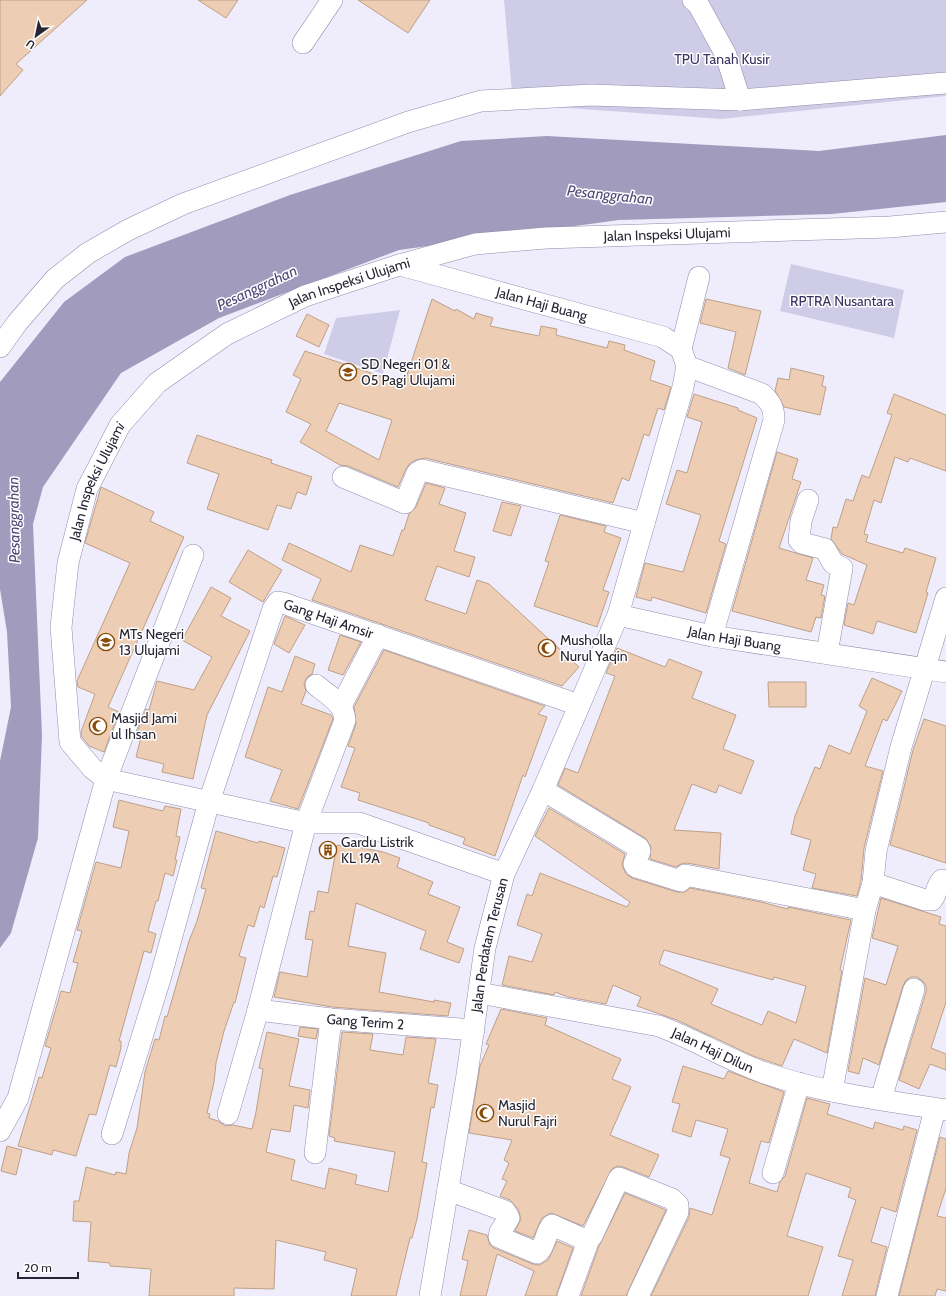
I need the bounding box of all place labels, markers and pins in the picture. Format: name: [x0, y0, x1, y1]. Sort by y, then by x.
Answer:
place label: SD Negeri 01 & 05 Pagi Ulujami: [361, 355, 455, 389]
school or university icon: SD Negeri 01 & 05 Pagi Ulujami: [338, 362, 358, 382]
place label: MTs Negeri 13 Ulujami: [119, 625, 184, 659]
place label: Musholla Nurul Yaqin: [560, 631, 628, 665]
school or university icon: MTs Negeri 13 Ulujami: [96, 632, 116, 652]
mosque icon: Musholla Nurul Yaqin: [537, 638, 557, 658]
place label: Masjid Jami ul Ihsan: [111, 709, 177, 743]
mosque icon: Masjid Jami ul Ihsan: [88, 716, 108, 736]
place label: Gardu Listrik KL 19A: [341, 833, 415, 867]
building icon: Gardu Listrik KL 19A: [318, 840, 338, 860]
place label: Masjid Nurul Fajri: [498, 1096, 557, 1130]
mosque icon: Masjid Nurul Fajri: [475, 1103, 495, 1123]

